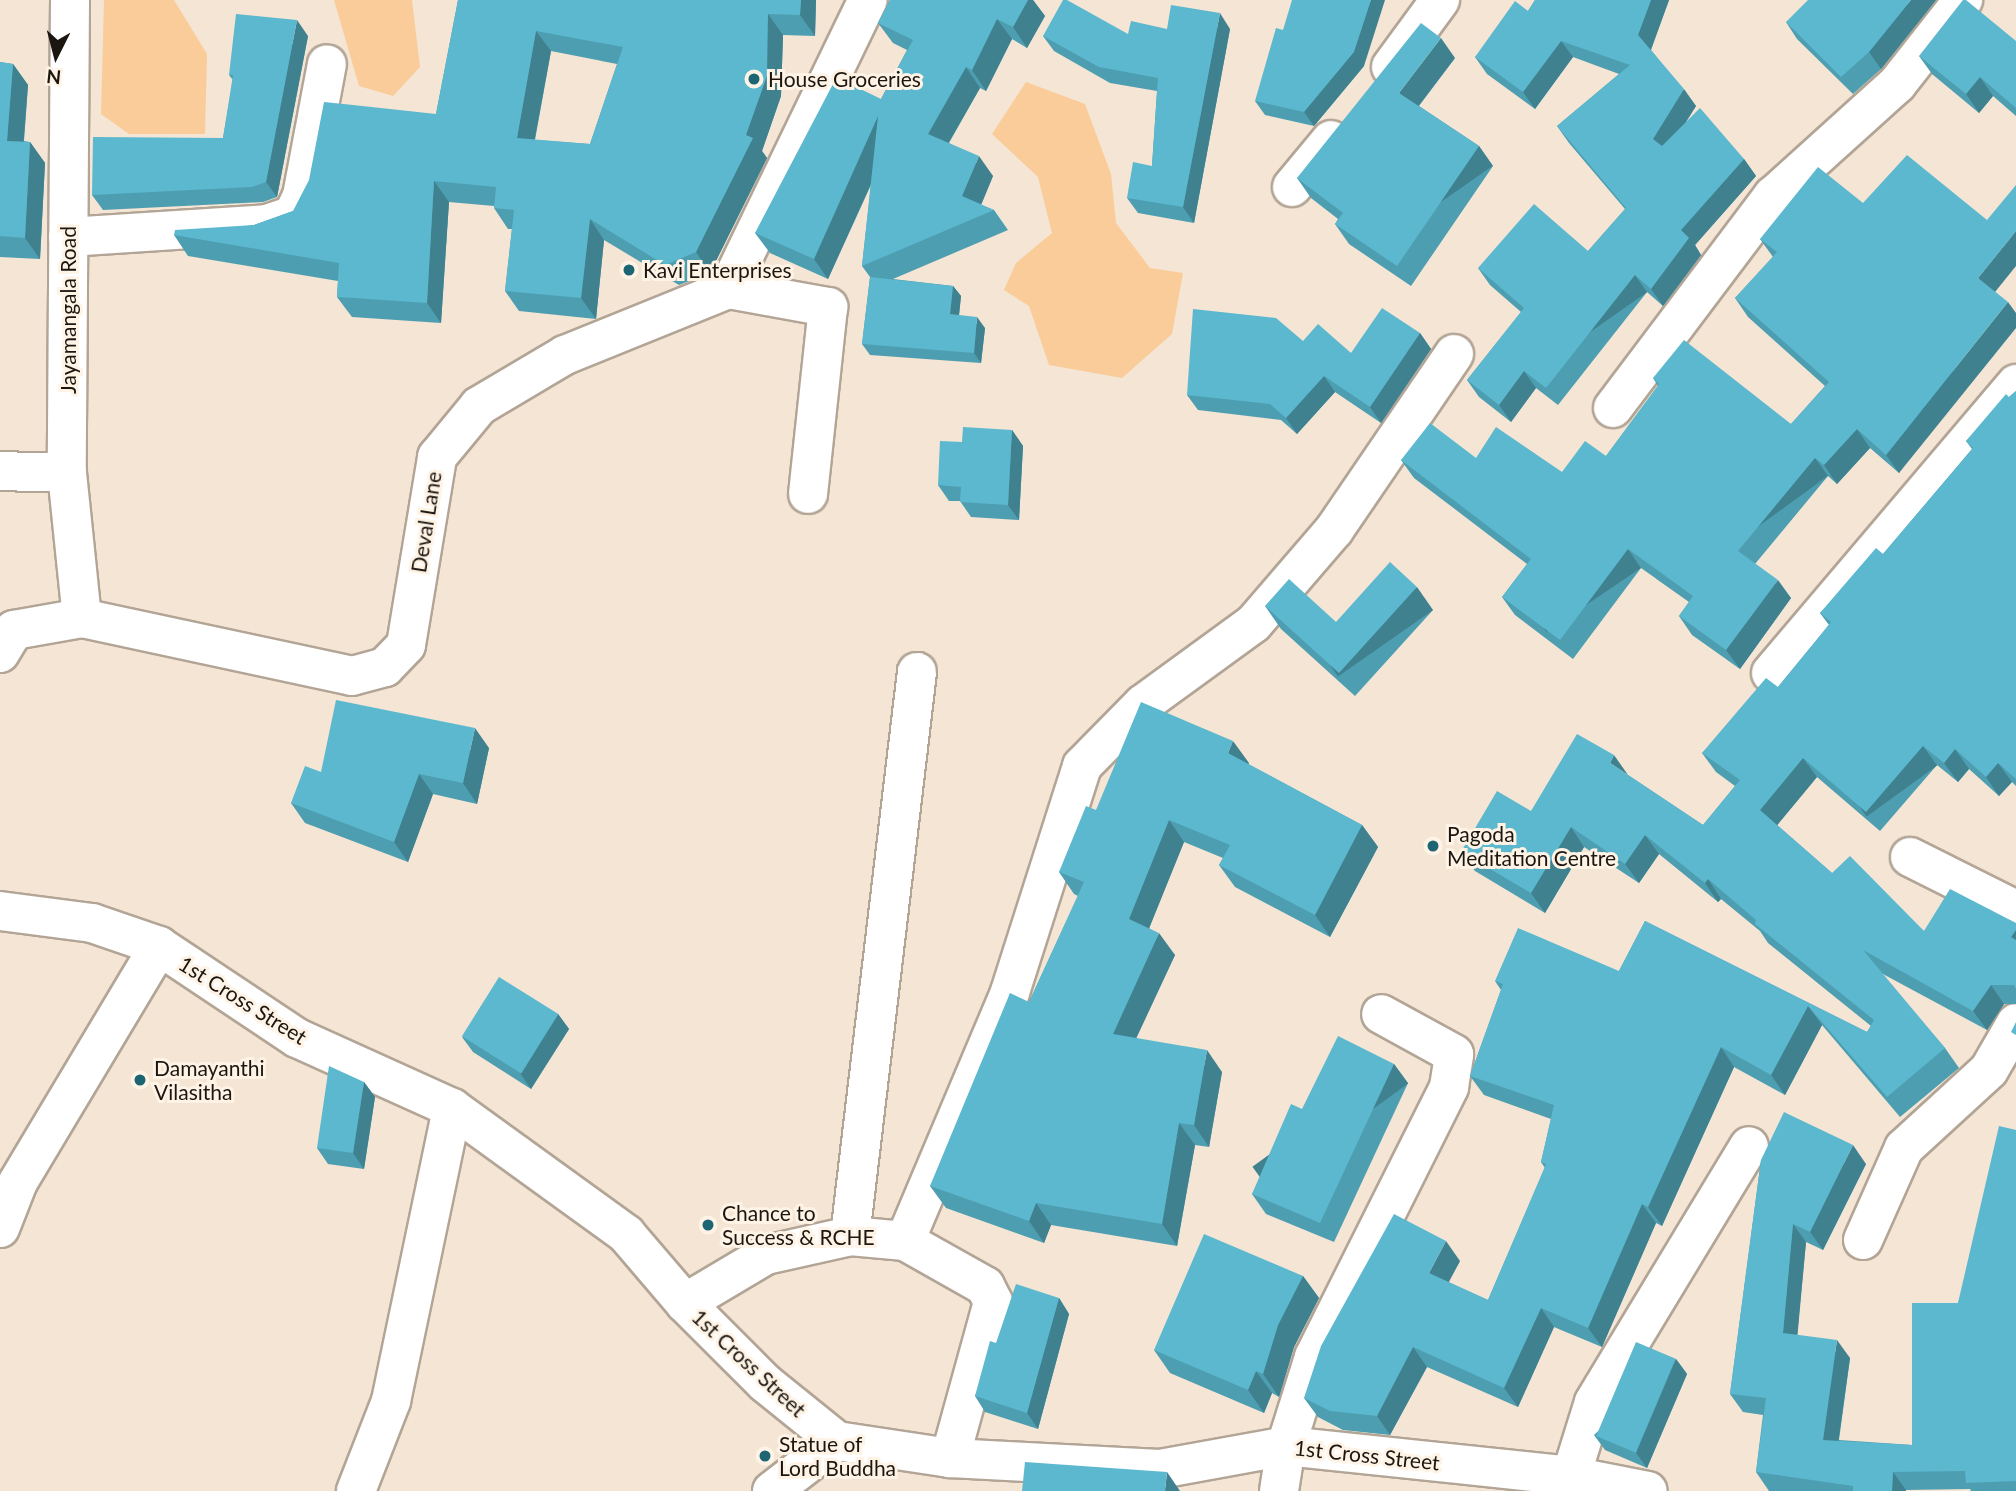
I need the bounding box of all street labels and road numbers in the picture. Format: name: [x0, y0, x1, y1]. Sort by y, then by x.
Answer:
street label: Jayamangala Road: [55, 226, 81, 394]
street label: Deval Lane: [406, 470, 446, 574]
street label: 1st Cross Street: [174, 951, 312, 1049]
street label: 1st Cross Street: [687, 1304, 811, 1422]
street label: 1st Cross Street: [1293, 1435, 1441, 1475]

